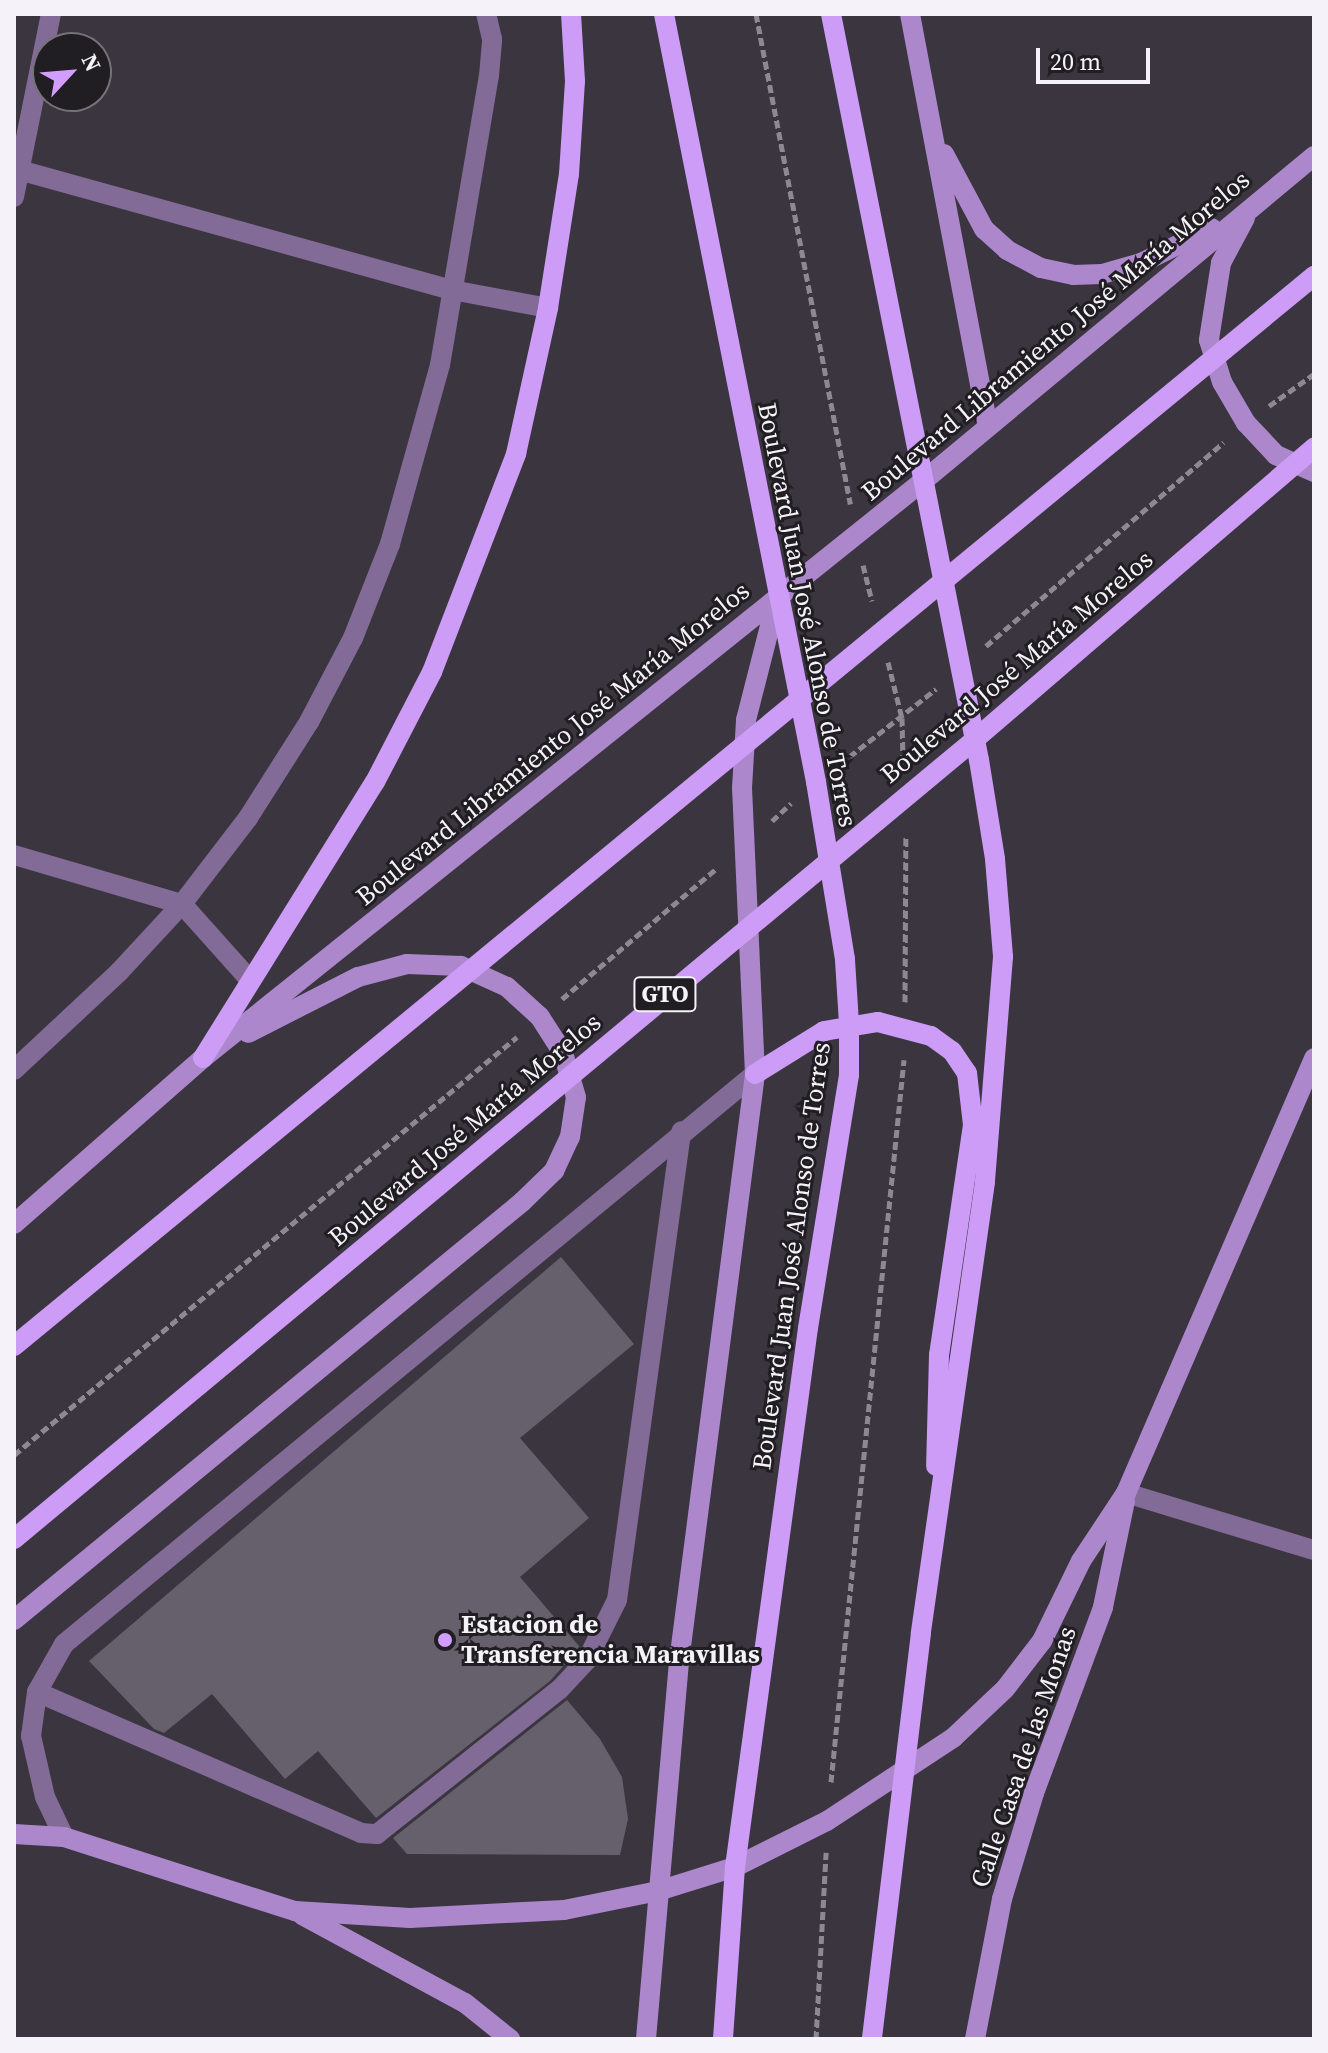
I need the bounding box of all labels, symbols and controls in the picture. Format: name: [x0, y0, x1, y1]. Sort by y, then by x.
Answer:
north arrow: [32, 32, 112, 112]
scale bar: [1040, 32, 1154, 82]
text: 20 m: [1050, 45, 1101, 78]
text: N: [75, 49, 109, 76]
street label: Boulevard Libramiento José María Morelos: [856, 164, 1256, 508]
street label: Boulevard Juan José Alonso de Torres: [750, 400, 864, 830]
street label: Boulevard José María Morelos: [874, 544, 1160, 790]
street label: Boulevard Libramiento José María Morelos: [350, 576, 756, 912]
road number: GTO: [633, 974, 697, 1014]
street label: Boulevard José María Morelos: [322, 1007, 608, 1253]
street label: Boulevard Juan José Alonso de Torres: [746, 1040, 838, 1472]
place label: Estacion de Transferencia Maravillas: [461, 1609, 760, 1670]
street label: Calle Casa de las Monas: [965, 1622, 1083, 1892]
marker: Estacion de Transferencia Maravillas: [436, 1631, 454, 1649]

